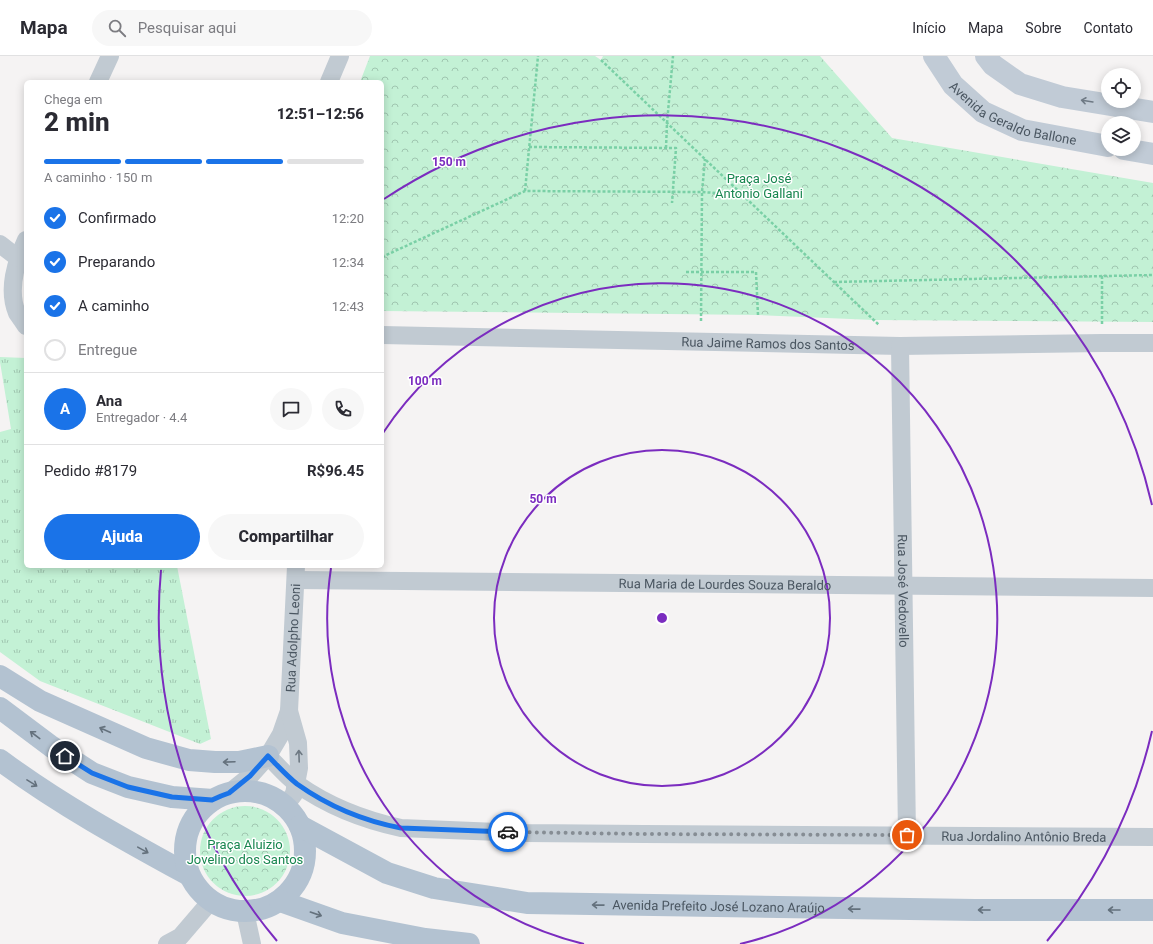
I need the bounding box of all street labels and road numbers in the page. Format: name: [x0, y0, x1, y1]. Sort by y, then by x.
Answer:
street label: Avenida Geraldo Ballone: [946, 79, 1078, 148]
street label: Rua Jaime Ramos dos Santos: [681, 334, 855, 353]
street label: Rua José Vedovello: [895, 534, 911, 648]
street label: Rua Maria de Lourdes Souza Beraldo: [619, 576, 831, 593]
street label: Rua Adolpho Leoni: [283, 583, 303, 693]
street label: Rua Jordalino Antônio Breda: [941, 829, 1106, 845]
street label: Avenida Prefeito José Lozano Araújo: [612, 897, 825, 916]

